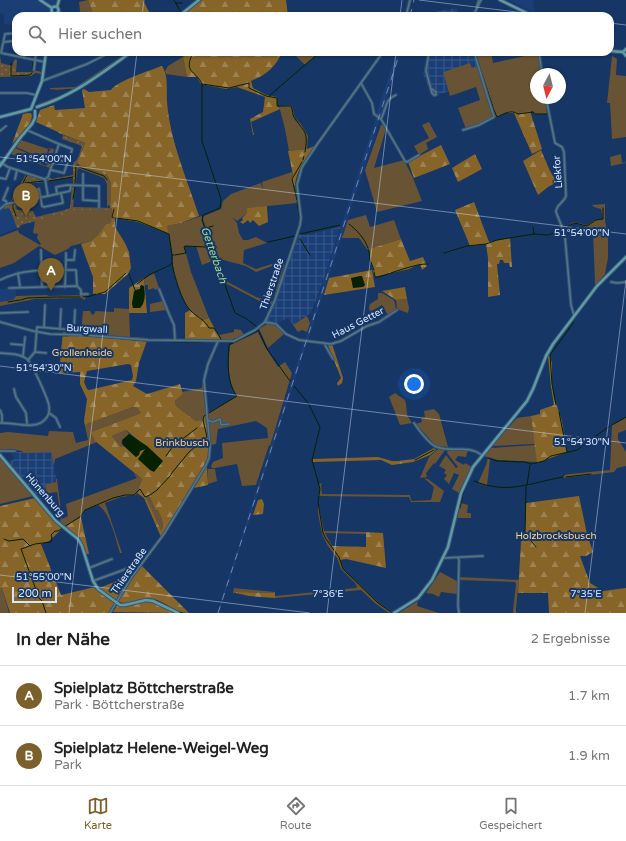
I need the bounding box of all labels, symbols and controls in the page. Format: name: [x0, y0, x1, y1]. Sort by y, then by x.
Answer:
search box: [12, 12, 614, 56]
icon: search: [26, 23, 48, 45]
text: Hier suchen: [58, 25, 142, 43]
north arrow: [530, 68, 566, 104]
text: 51°54'00"N: [16, 153, 72, 165]
street label: Liekfor: [551, 155, 565, 189]
pin: B: [13, 183, 39, 216]
water label: Getterbach: [198, 225, 230, 285]
text: 51°54'00"N: [554, 227, 610, 239]
street label: Thierstraße: [258, 256, 287, 311]
pin: A: [38, 258, 64, 291]
street label: Haus Getter: [330, 305, 386, 341]
street label: Burgwall: [66, 322, 108, 336]
park label: Grollenheide: [52, 347, 112, 359]
text: 51°54'30"N: [16, 362, 72, 374]
your location: [404, 374, 424, 394]
text: 51°54'30"N: [554, 436, 610, 448]
park label: Brinkbusch: [155, 437, 209, 449]
street label: Hünenburg: [23, 471, 67, 519]
park label: Holzbrocksbusch: [515, 530, 597, 542]
street label: Thierstraße: [109, 545, 150, 597]
text: 51°55'00"N: [16, 571, 72, 583]
scale bar: [12, 585, 57, 604]
text: 200 m: [18, 587, 52, 600]
text: 7°36'E: [312, 588, 344, 600]
text: 7°35'E: [570, 588, 602, 600]
text: In der Nähe: [16, 629, 110, 650]
text: 2 Ergebnisse: [531, 631, 610, 647]
text: Spielplatz Böttcherstraße: [54, 679, 234, 697]
text: A: [24, 688, 34, 704]
text: 1.7 km: [568, 688, 610, 704]
text: Park · Böttcherstraße: [54, 697, 184, 713]
text: Spielplatz Helene-Weigel-Weg: [54, 739, 269, 757]
text: B: [24, 748, 34, 764]
text: 1.9 km: [568, 748, 610, 764]
text: Park: [54, 757, 82, 773]
tab: Karte: [84, 795, 112, 832]
tab: Route: [280, 795, 311, 832]
tab: Gespeichert: [479, 795, 542, 832]

